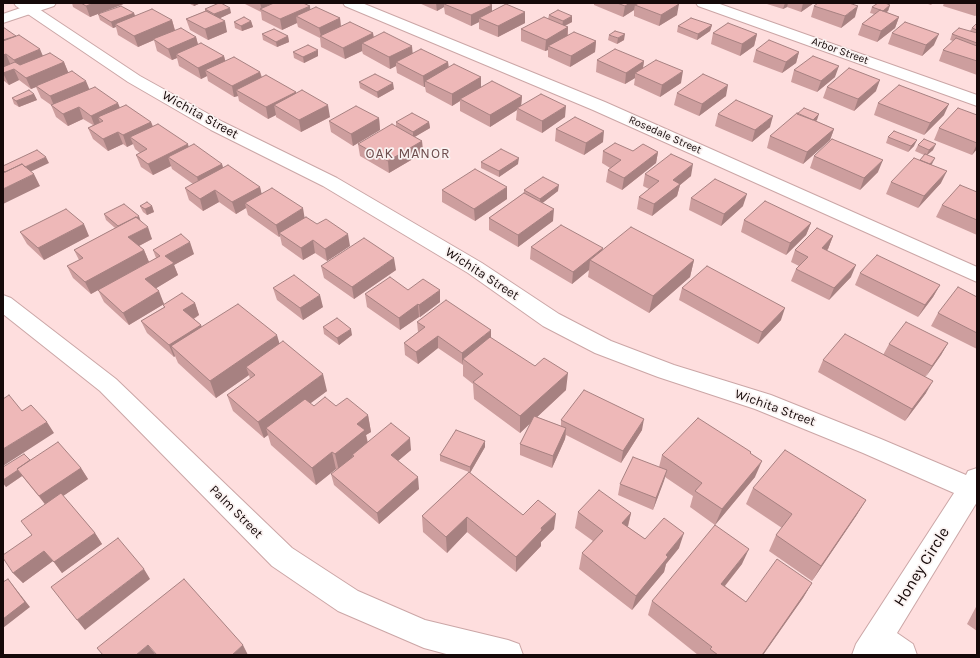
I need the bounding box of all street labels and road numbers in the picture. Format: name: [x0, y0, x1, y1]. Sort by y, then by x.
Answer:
street label: Arbor Street: [810, 35, 870, 67]
street label: Wichita Street: [159, 88, 241, 142]
street label: Rosedale Street: [627, 113, 703, 157]
street label: Wichita Street: [442, 244, 522, 304]
street label: Wichita Street: [733, 386, 817, 430]
street label: Palm Street: [206, 482, 266, 542]
street label: Honey Circle: [890, 524, 954, 610]

